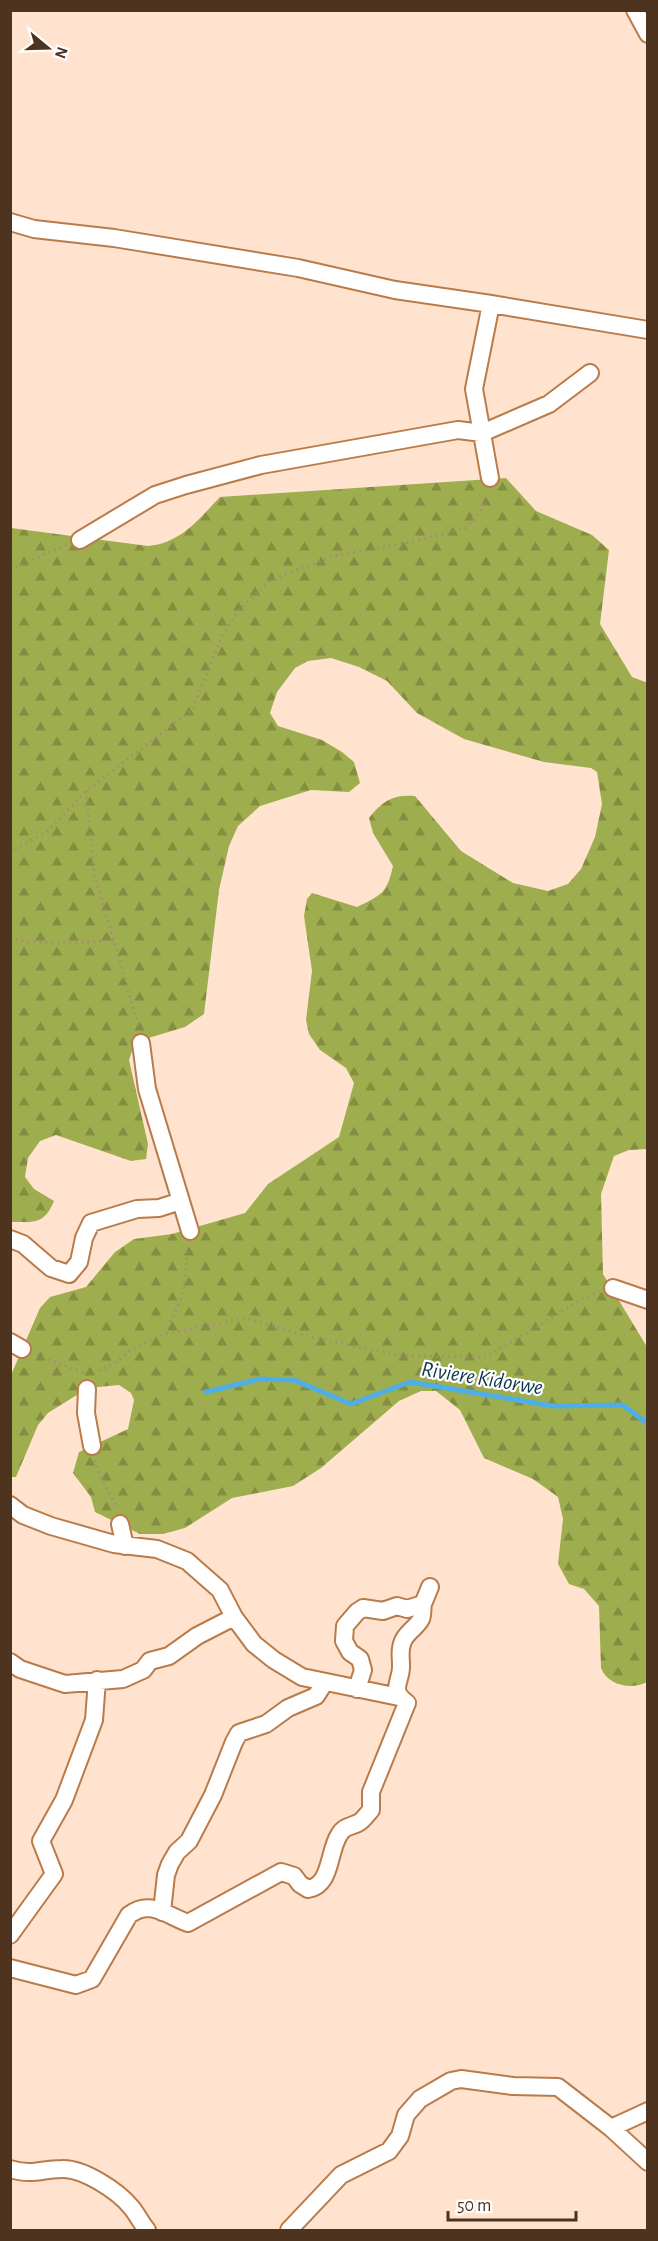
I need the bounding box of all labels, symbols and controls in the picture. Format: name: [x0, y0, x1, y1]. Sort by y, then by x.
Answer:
north arrow: [18, 18, 78, 78]
text: N: [52, 45, 71, 60]
water label: Riviere Kidorwe: [420, 1358, 544, 1398]
scale bar: [448, 2184, 576, 2222]
text: 50 m: [457, 2197, 491, 2215]

